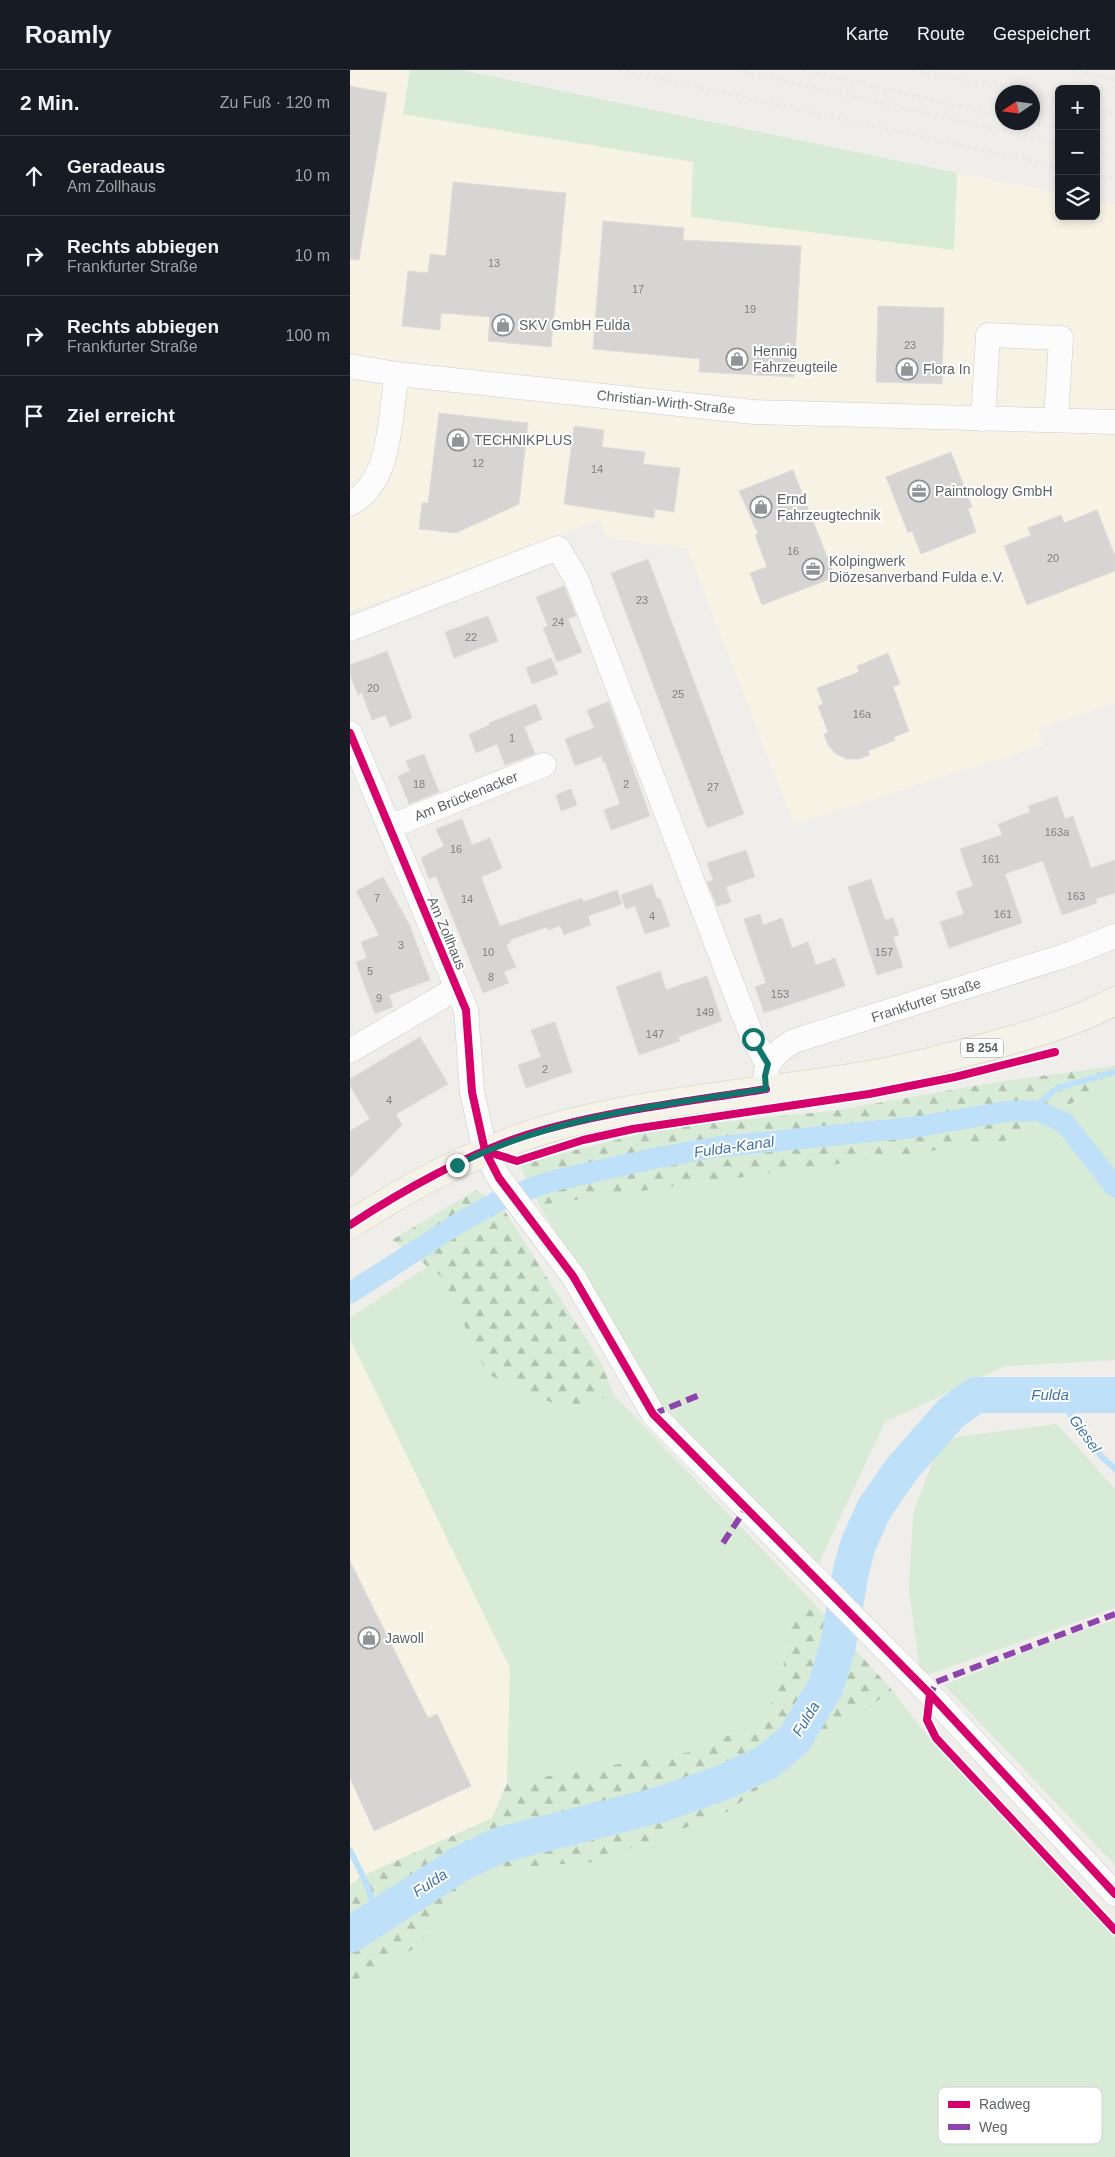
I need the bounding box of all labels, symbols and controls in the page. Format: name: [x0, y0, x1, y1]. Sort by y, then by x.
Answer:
text: Roamly: [25, 21, 112, 48]
text: Karte: [846, 24, 889, 44]
text: Route: [917, 24, 965, 44]
text: Gespeichert: [993, 24, 1090, 44]
north arrow: [995, 85, 1040, 130]
map controls: [1055, 85, 1100, 220]
button: +: [1055, 85, 1100, 130]
text: 2 Min.: [20, 91, 80, 114]
text: Zu Fuß · 120 m: [220, 94, 330, 111]
button: −: [1055, 130, 1100, 175]
text: Geradeaus: [67, 156, 165, 177]
icon: ahead: [20, 162, 48, 190]
text: 10 m: [294, 167, 330, 184]
button: layers: [1055, 175, 1100, 220]
text: Am Zollhaus: [67, 178, 156, 195]
text: Rechts abbiegen: [67, 236, 219, 257]
icon: right: [20, 242, 48, 270]
text: 10 m: [294, 247, 330, 264]
house number: 13: [488, 257, 500, 269]
text: Frankfurter Straße: [67, 258, 198, 275]
house number: 17: [632, 283, 644, 295]
house number: 19: [744, 303, 756, 315]
shop icon: SKV GmbH Fulda: [491, 313, 515, 337]
text: Rechts abbiegen: [67, 316, 219, 337]
place label: SKV GmbH Fulda: [519, 317, 630, 333]
icon: right: [20, 322, 48, 350]
text: 100 m: [286, 327, 330, 344]
text: Frankfurter Straße: [67, 338, 198, 355]
house number: 23: [904, 339, 916, 351]
place label: Hennig Fahrzeugteile: [753, 343, 838, 375]
shop icon: Hennig Fahrzeugteile: [725, 347, 749, 371]
shop icon: Flora In: [895, 357, 919, 381]
place label: Flora In: [923, 361, 970, 377]
street label: Christian-Wirth-Straße: [596, 387, 736, 417]
icon: arrive: [20, 402, 48, 430]
text: Ziel erreicht: [67, 405, 175, 426]
shop icon: TECHNIKPLUS: [446, 428, 470, 452]
place label: TECHNIKPLUS: [474, 432, 572, 448]
house number: 12: [472, 457, 484, 469]
house number: 14: [591, 463, 603, 475]
office icon: Paintnology GmbH: [907, 479, 931, 503]
place label: Paintnology GmbH: [935, 483, 1053, 499]
place label: Ernd Fahrzeugtechnik: [777, 491, 882, 523]
shop icon: Ernd Fahrzeugtechnik: [749, 495, 773, 519]
house number: 16: [787, 545, 799, 557]
house number: 20: [1047, 552, 1059, 564]
place label: Kolpingwerk Diözesanverband Fulda e.V.: [829, 553, 1004, 585]
office icon: Kolpingwerk Diözesanverband Fulda e.V.: [801, 557, 825, 581]
house number: 23: [636, 594, 648, 606]
house number: 24: [552, 616, 564, 628]
house number: 22: [465, 631, 477, 643]
house number: 20: [367, 682, 379, 694]
house number: 25: [672, 688, 684, 700]
house number: 16a: [853, 708, 872, 720]
house number: 1: [509, 732, 515, 744]
street label: Am Brückenacker: [412, 768, 521, 824]
house number: 18: [413, 778, 425, 790]
house number: 2: [623, 778, 629, 790]
house number: 27: [707, 781, 719, 793]
house number: 163a: [1045, 826, 1070, 838]
house number: 16: [450, 843, 462, 855]
house number: 161: [982, 853, 1000, 865]
house number: 163: [1067, 890, 1085, 902]
house number: 7: [374, 892, 380, 904]
house number: 14: [461, 893, 473, 905]
street label: Am Zollhaus: [424, 894, 470, 972]
house number: 161: [994, 908, 1012, 920]
house number: 4: [649, 910, 655, 922]
house number: 3: [398, 939, 404, 951]
house number: 10: [482, 946, 494, 958]
house number: 157: [875, 946, 893, 958]
house number: 5: [367, 965, 373, 977]
house number: 8: [488, 971, 494, 983]
street label: Frankfurter Straße: [869, 975, 983, 1025]
house number: 153: [771, 988, 789, 1000]
house number: 9: [376, 992, 382, 1004]
house number: 149: [696, 1006, 714, 1018]
house number: 147: [646, 1028, 664, 1040]
route start: [742, 1028, 765, 1051]
road number: B 254: [961, 1038, 1003, 1058]
house number: 2: [542, 1063, 548, 1075]
house number: 4: [386, 1094, 392, 1106]
water label: Fulda-Kanal: [693, 1132, 776, 1161]
route end: [446, 1154, 469, 1177]
water label: Fulda: [1031, 1386, 1069, 1403]
water label: Giesel: [1066, 1412, 1105, 1456]
shop icon: Jawoll: [357, 1626, 381, 1650]
place label: Jawoll: [385, 1630, 424, 1646]
water label: Fulda: [788, 1698, 823, 1739]
water label: Fulda: [409, 1865, 450, 1900]
legend: [938, 2087, 1102, 2144]
text: Radweg: [979, 2096, 1030, 2112]
text: Weg: [979, 2119, 1008, 2135]

